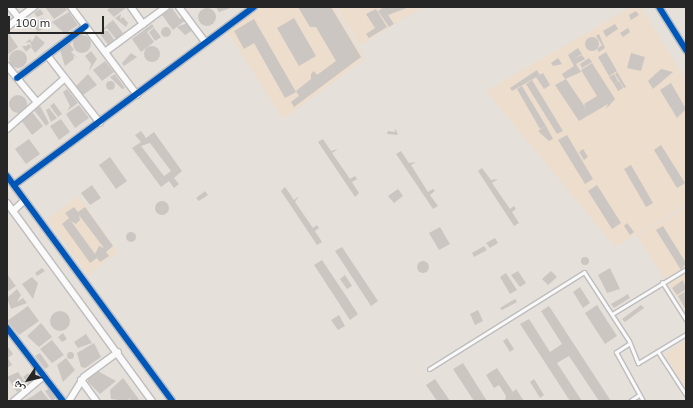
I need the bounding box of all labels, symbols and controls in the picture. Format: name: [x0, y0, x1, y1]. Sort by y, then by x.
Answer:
scale bar: [10, 8, 106, 34]
text: 100 m: [15, 15, 50, 30]
north arrow: [8, 360, 48, 400]
text: ش: [9, 378, 27, 396]

